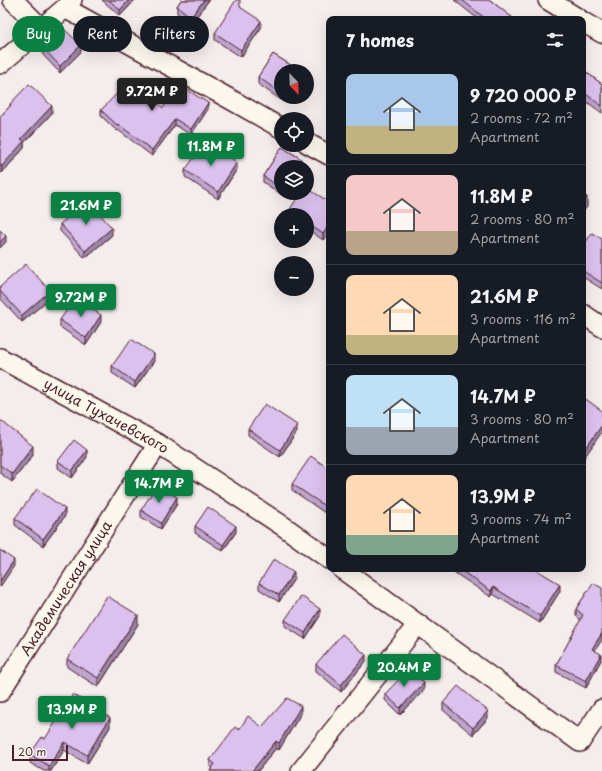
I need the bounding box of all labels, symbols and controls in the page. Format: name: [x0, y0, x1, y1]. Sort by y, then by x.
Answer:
chip: Buy: [12, 16, 65, 52]
chip: Rent: [73, 16, 132, 52]
chip: Filters: [140, 16, 209, 52]
text: 7 homes: [346, 27, 414, 53]
icon: filters: [544, 29, 566, 51]
north arrow: [274, 64, 314, 104]
map controls: [274, 64, 314, 296]
pin: 9.72M ₽: [115, 78, 189, 112]
text: 9.72M ₽: [126, 81, 178, 100]
text: 9 720 000 ₽: [470, 82, 576, 108]
icon: home: [378, 90, 426, 138]
text: 2 rooms · 72 m²: [470, 108, 573, 127]
button: locate: [274, 112, 314, 152]
text: Apartment: [470, 127, 539, 146]
pin: 11.8M ₽: [174, 133, 248, 167]
text: 11.8M ₽: [187, 136, 235, 155]
button: layers: [274, 160, 314, 200]
text: 11.8M ₽: [470, 183, 533, 209]
icon: home: [378, 191, 426, 239]
pin: 21.6M ₽: [49, 192, 123, 226]
text: 21.6M ₽: [60, 195, 112, 214]
button: +: [274, 208, 314, 248]
text: 2 rooms · 80 m²: [470, 209, 575, 228]
text: Apartment: [470, 228, 539, 247]
button: −: [274, 256, 314, 296]
text: 21.6M ₽: [470, 283, 538, 309]
pin: 9.72M ₽: [44, 284, 118, 318]
text: 9.72M ₽: [55, 287, 107, 306]
icon: home: [378, 291, 426, 339]
text: 3 rooms · 116 m²: [470, 309, 576, 328]
text: Apartment: [470, 328, 539, 347]
street label: улица Тухачевского: [40, 373, 173, 458]
text: 14.7M ₽: [470, 383, 535, 409]
icon: home: [378, 391, 426, 439]
text: 3 rooms · 80 m²: [470, 409, 574, 428]
text: Apartment: [470, 428, 539, 447]
pin: 14.7M ₽: [122, 470, 196, 504]
text: 14.7M ₽: [134, 473, 184, 492]
text: 13.9M ₽: [470, 483, 535, 509]
icon: home: [378, 491, 426, 539]
text: 3 rooms · 74 m²: [470, 509, 572, 528]
street label: Академическая улица: [15, 516, 117, 660]
text: Apartment: [470, 528, 539, 547]
pin: 20.4M ₽: [367, 654, 441, 688]
text: 20.4M ₽: [377, 657, 431, 676]
pin: 13.9M ₽: [35, 696, 109, 730]
text: 13.9M ₽: [47, 699, 97, 718]
scale bar: [12, 743, 68, 762]
text: 20 m: [18, 743, 46, 760]

